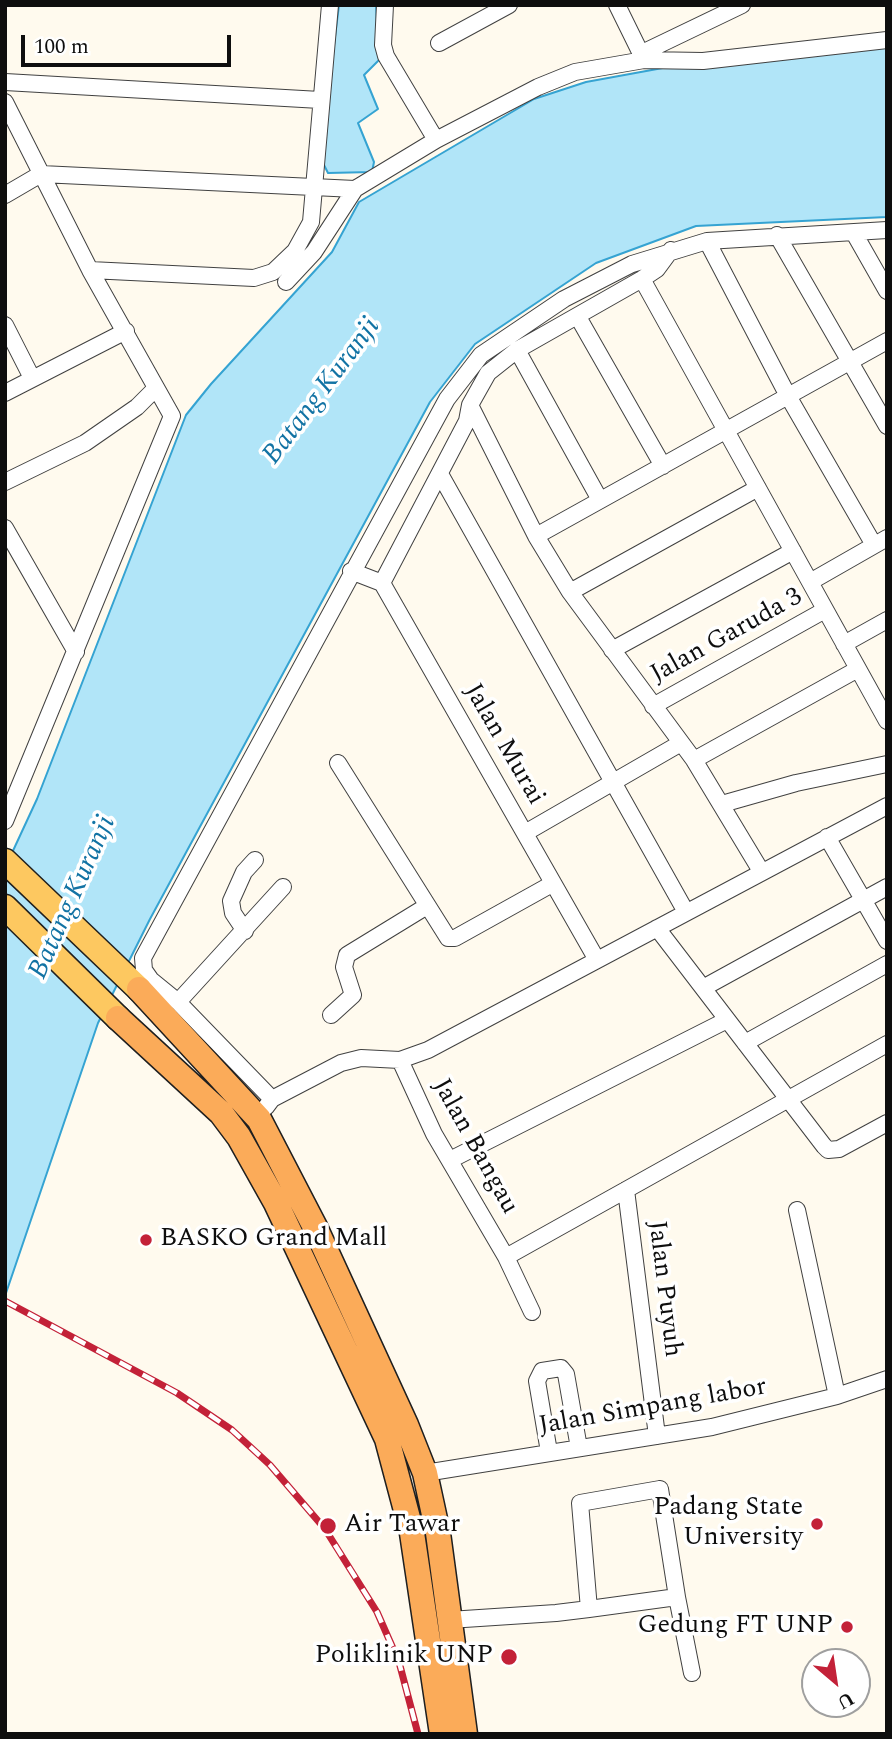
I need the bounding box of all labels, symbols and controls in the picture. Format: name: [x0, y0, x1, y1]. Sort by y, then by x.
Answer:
scale bar: [24, 21, 234, 65]
text: 100 m: [34, 31, 89, 63]
water label: Batang Kuranji: [257, 312, 389, 472]
street label: Jalan Garuda 3: [646, 583, 808, 691]
street label: Jalan Murai: [456, 679, 550, 811]
water label: Batang Kuranji: [23, 811, 125, 985]
street label: Jalan Bangau: [424, 1074, 524, 1220]
street label: Jalan Puyuh: [639, 1219, 687, 1359]
place label: BASKO Grand Mall: [160, 1224, 387, 1256]
marker: BASKO Grand Mall: [138, 1232, 154, 1248]
street label: Jalan Simpang labor: [537, 1373, 769, 1443]
place label: Padang State University: [654, 1493, 803, 1554]
place label: Air Tawar: [344, 1510, 460, 1542]
marker: Air Tawar: [318, 1516, 338, 1536]
marker: Padang State University: [809, 1516, 825, 1532]
place label: Gedung FT UNP: [638, 1611, 833, 1643]
marker: Gedung FT UNP: [839, 1619, 855, 1635]
place label: Poliklinik UNP: [315, 1641, 493, 1673]
marker: Poliklinik UNP: [499, 1647, 519, 1667]
north arrow: [801, 1648, 871, 1718]
text: U: [831, 1684, 859, 1717]

